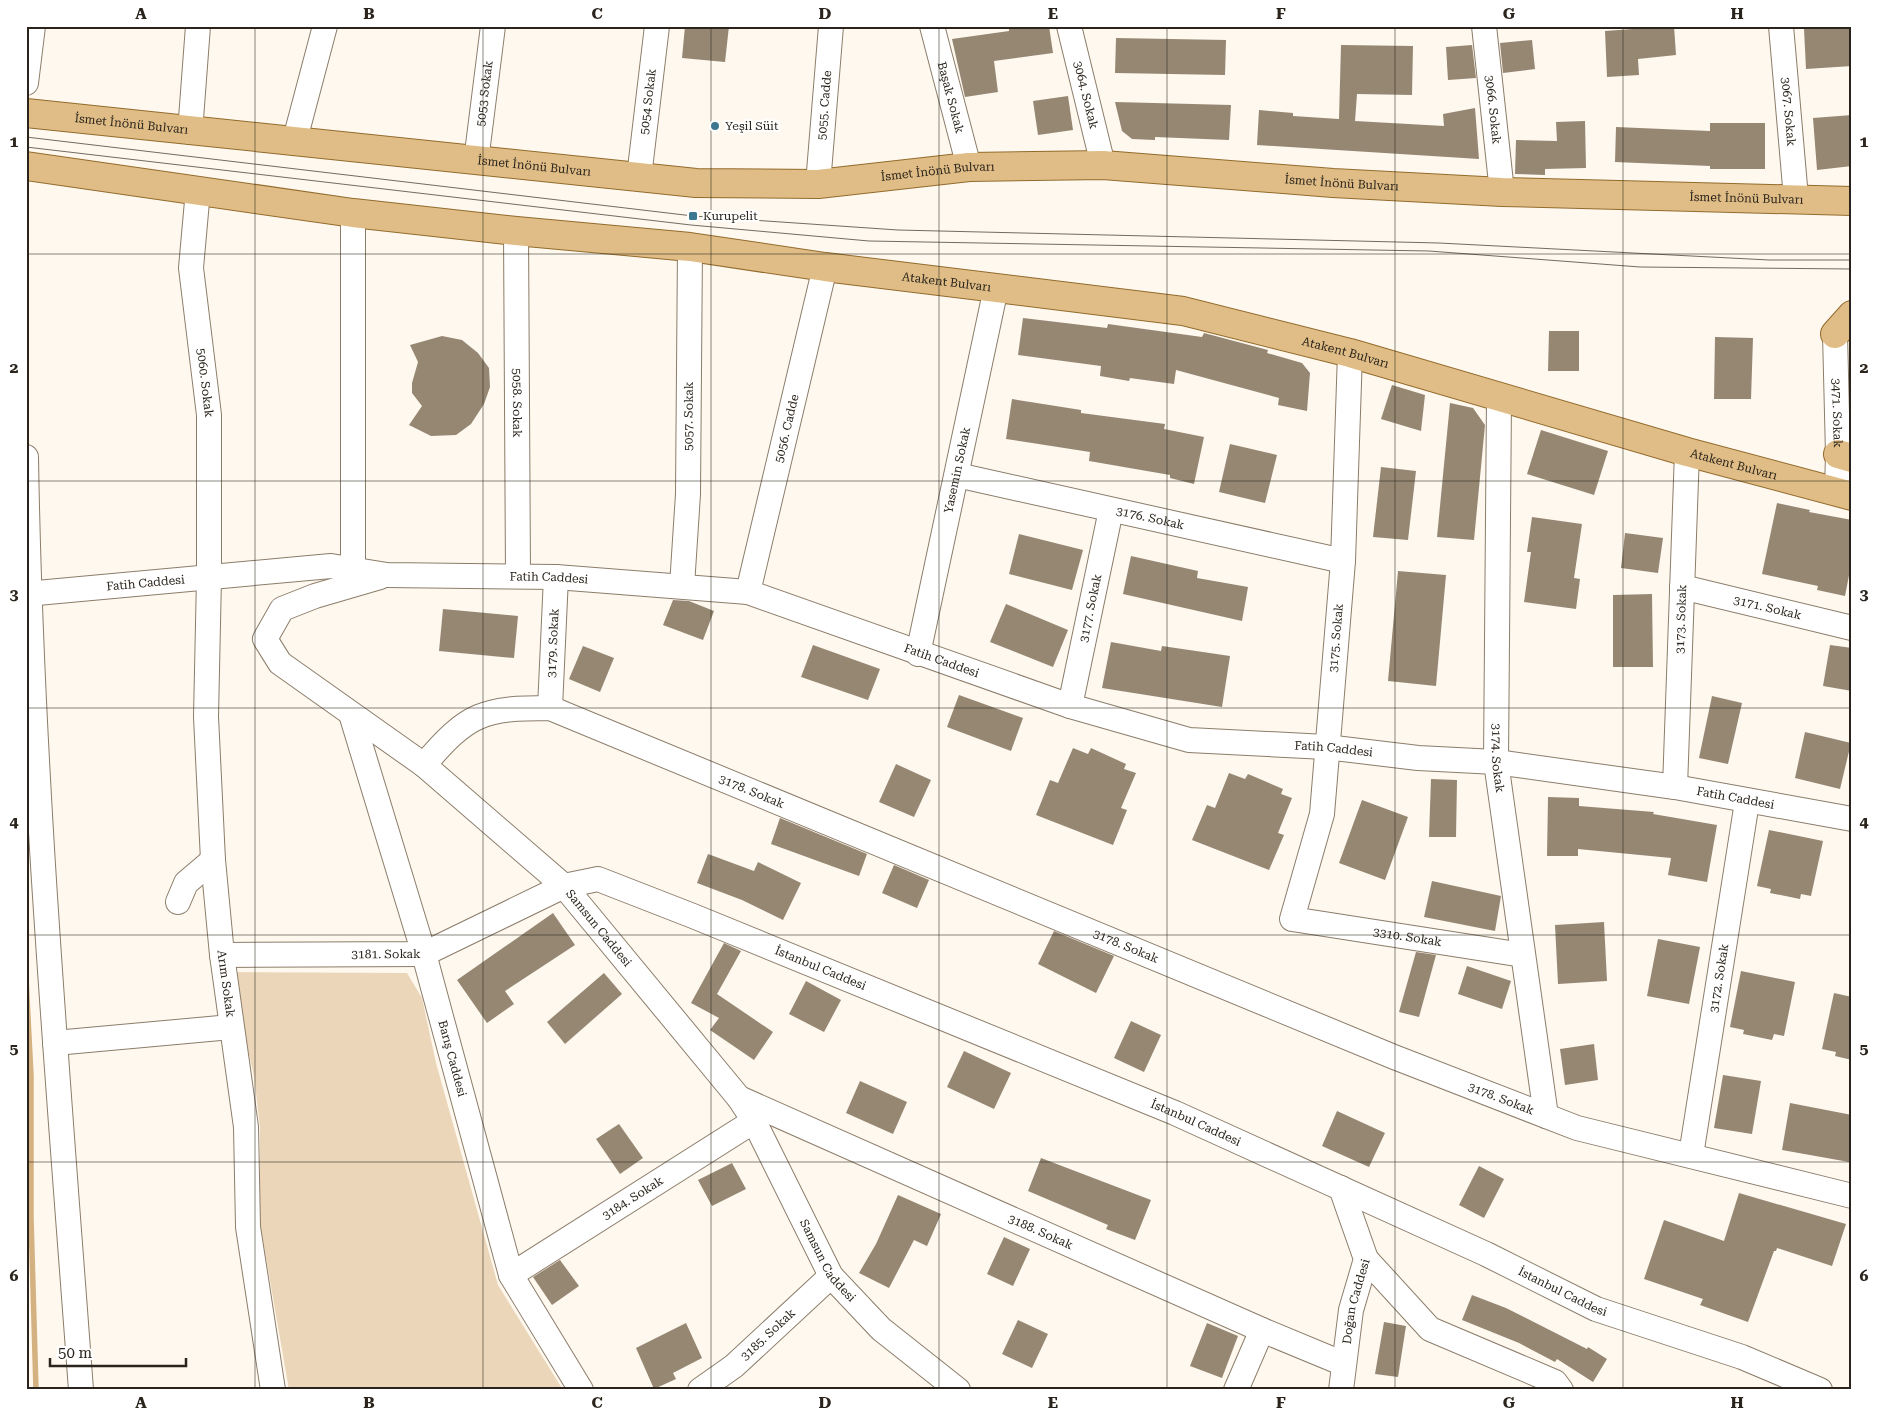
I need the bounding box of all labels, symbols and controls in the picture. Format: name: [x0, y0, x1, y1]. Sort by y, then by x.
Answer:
text: A: [135, 4, 147, 23]
text: B: [363, 4, 375, 23]
text: C: [591, 4, 603, 23]
text: D: [819, 4, 832, 23]
text: E: [1048, 4, 1058, 23]
text: F: [1276, 4, 1286, 23]
text: G: [1503, 4, 1516, 23]
text: H: [1730, 4, 1744, 23]
street label: 5053 Sokak: [473, 59, 496, 127]
street label: Başak Sokak: [935, 60, 967, 135]
street label: 3064. Sokak: [1071, 60, 1101, 131]
street label: 5054 Sokak: [637, 67, 659, 135]
street label: 5055. Cadde: [815, 69, 834, 141]
street label: 3066. Sokak: [1482, 74, 1504, 145]
street label: 3067. Sokak: [1778, 76, 1798, 147]
street label: İsmet İnönü Bulvarı: [74, 111, 189, 137]
place label: Yeşil Süit: [725, 119, 779, 133]
marker: Yeşil Süit: [709, 120, 721, 132]
text: 1: [10, 132, 19, 151]
text: 1: [1860, 132, 1869, 151]
street label: İsmet İnönü Bulvarı: [477, 153, 592, 179]
street label: İsmet İnönü Bulvarı: [880, 160, 995, 184]
street label: İsmet İnönü Bulvarı: [1284, 172, 1399, 193]
street label: İsmet İnönü Bulvarı: [1689, 190, 1804, 207]
place label: Kurupelit: [703, 209, 758, 223]
marker: Kurupelit: [687, 210, 699, 222]
street label: Atakent Bulvarı: [901, 270, 992, 294]
street label: Atakent Bulvarı: [1301, 334, 1391, 371]
street label: 5060. Sokak: [194, 348, 216, 419]
text: 2: [10, 358, 19, 377]
text: 2: [1860, 358, 1869, 377]
street label: 5058. Sokak: [510, 368, 524, 438]
street label: 3471. Sokak: [1829, 378, 1845, 448]
street label: 5057. Sokak: [681, 381, 696, 451]
street label: 5056. Cadde: [772, 392, 802, 464]
street label: Yasemin Sokak: [941, 425, 973, 515]
street label: Atakent Bulvarı: [1689, 446, 1779, 483]
street label: 3176. Sokak: [1115, 504, 1186, 533]
street label: Fatih Caddesi: [510, 569, 589, 587]
street label: Fatih Caddesi: [106, 572, 185, 594]
street label: 3177. Sokak: [1077, 572, 1105, 644]
street label: 3173. Sokak: [1673, 584, 1689, 654]
text: 3: [10, 585, 19, 604]
text: 3: [1860, 585, 1869, 604]
street label: 3171. Sokak: [1732, 593, 1803, 623]
street label: 3175. Sokak: [1326, 602, 1346, 673]
street label: 3179. Sokak: [544, 608, 562, 678]
street label: Fatih Caddesi: [902, 641, 981, 680]
street label: 3174. Sokak: [1489, 723, 1507, 794]
street label: Fatih Caddesi: [1294, 738, 1374, 760]
street label: 3178. Sokak: [717, 772, 787, 811]
street label: Fatih Caddesi: [1695, 784, 1776, 812]
text: 4: [10, 812, 19, 831]
text: 4: [1860, 812, 1869, 831]
street label: Samsun Caddesi: [563, 887, 635, 969]
street label: 3310. Sokak: [1372, 925, 1443, 949]
street label: 3178. Sokak: [1091, 926, 1161, 966]
street label: 3172. Sokak: [1707, 942, 1731, 1014]
street label: İstanbul Caddesi: [773, 943, 868, 993]
street label: 3181. Sokak: [351, 947, 421, 961]
street label: Arım Sokak: [215, 950, 238, 1018]
street label: Barış Caddesi: [435, 1019, 469, 1098]
text: 5: [10, 1039, 19, 1058]
text: 5: [1860, 1039, 1869, 1058]
street label: 3178. Sokak: [1466, 1079, 1536, 1118]
street label: İstanbul Caddesi: [1149, 1097, 1243, 1149]
street label: 3184. Sokak: [600, 1173, 666, 1222]
street label: 3188. Sokak: [1006, 1211, 1076, 1252]
street label: Samsun Caddesi: [797, 1217, 859, 1305]
street label: Doğan Caddesi: [1340, 1257, 1373, 1345]
street label: İstanbul Caddesi: [1516, 1264, 1609, 1319]
text: 6: [10, 1266, 19, 1285]
text: 6: [1860, 1266, 1869, 1285]
street label: 3185. Sokak: [738, 1305, 798, 1363]
scale bar: [50, 1336, 186, 1368]
text: 50 m: [58, 1344, 93, 1362]
text: A: [135, 1393, 147, 1412]
text: B: [363, 1393, 375, 1412]
text: C: [591, 1393, 603, 1412]
text: D: [819, 1393, 832, 1412]
text: E: [1048, 1393, 1058, 1412]
text: F: [1276, 1393, 1286, 1412]
text: G: [1503, 1393, 1516, 1412]
text: H: [1730, 1393, 1744, 1412]

